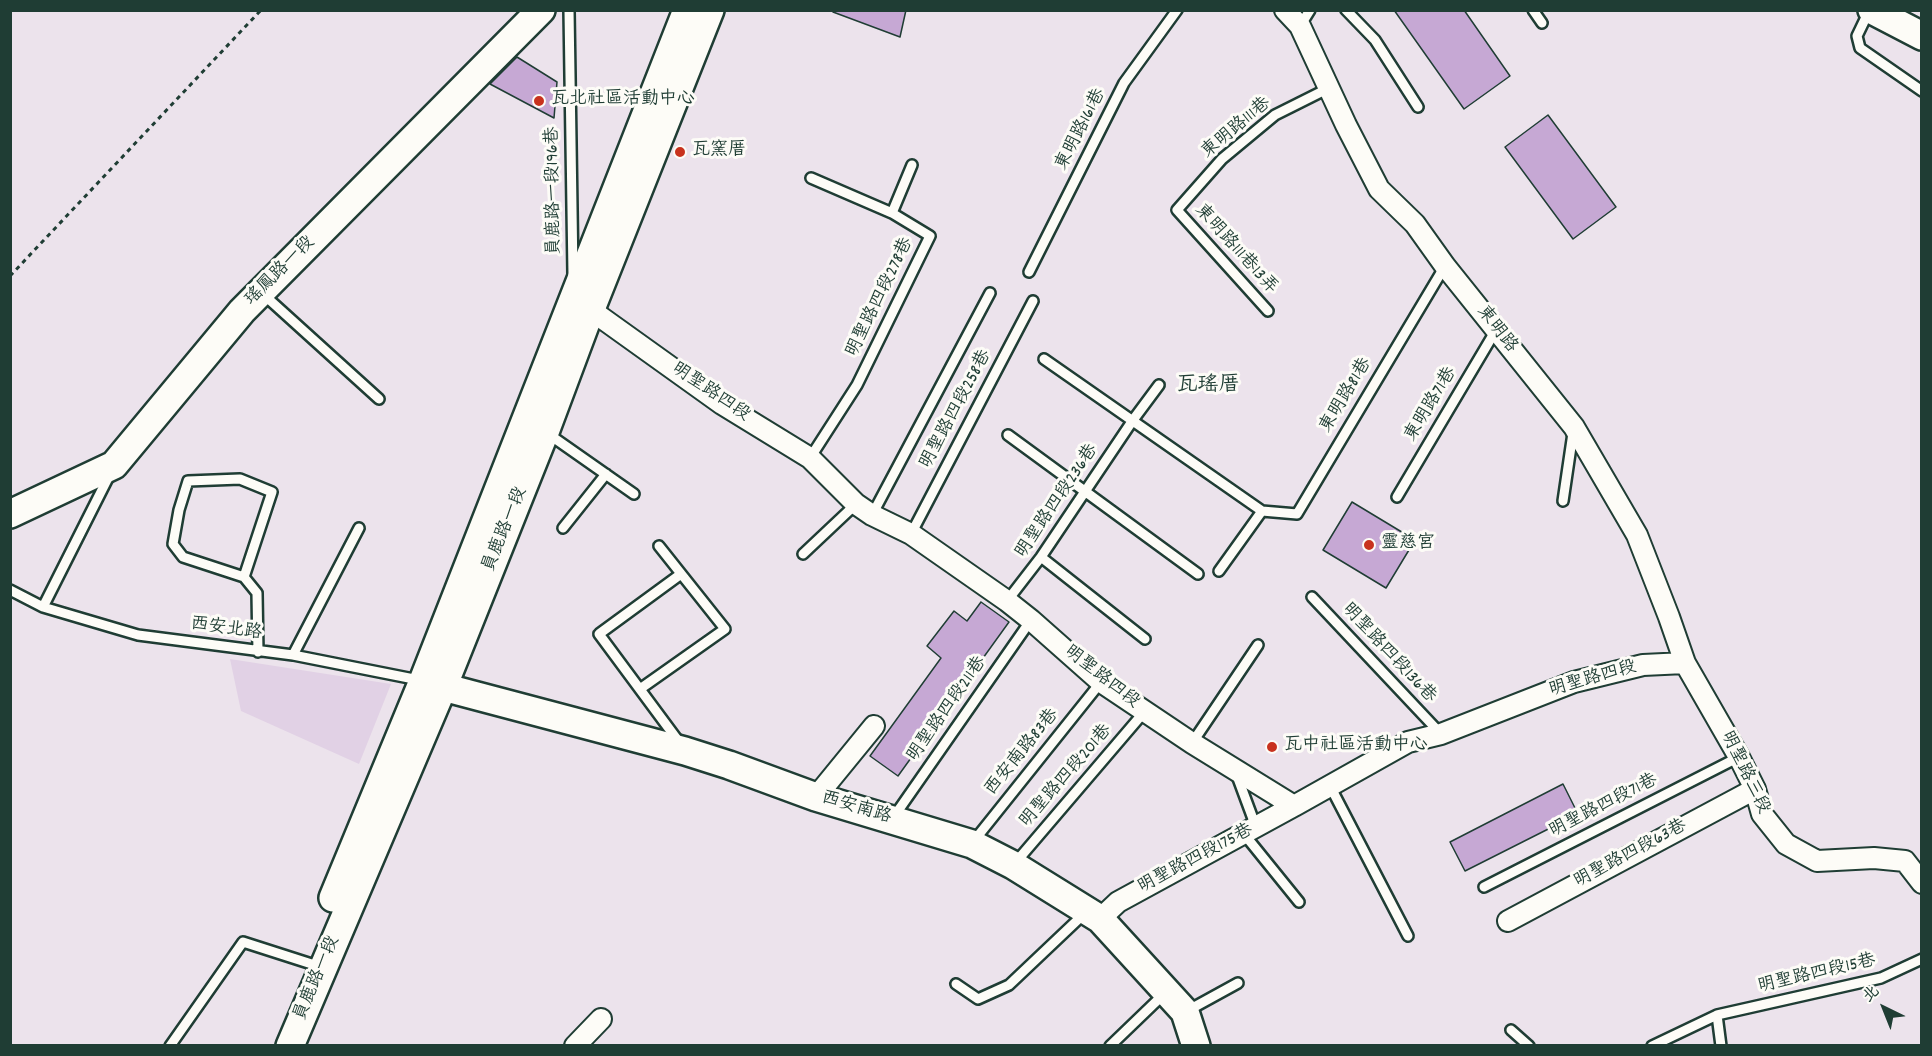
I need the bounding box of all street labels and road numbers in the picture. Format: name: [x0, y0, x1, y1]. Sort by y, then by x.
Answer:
street label: 東明路161巷: [1052, 86, 1112, 174]
street label: 東明路111巷: [1198, 94, 1276, 164]
street label: 員鹿路一段196巷: [543, 126, 567, 256]
street label: 東明路111巷13弄: [1189, 201, 1281, 299]
street label: 瑤鳳路一段: [242, 233, 320, 311]
street label: 明聖路四段278巷: [843, 235, 919, 361]
street label: 東明路: [1471, 302, 1521, 358]
street label: 明聖路四段258巷: [917, 347, 997, 473]
street label: 東明路81巷: [1316, 355, 1378, 437]
street label: 明聖路四段: [667, 359, 753, 427]
street label: 東明路71巷: [1401, 364, 1463, 446]
street label: 明聖路四段236巷: [1012, 441, 1104, 563]
street label: 員鹿路一段: [479, 484, 533, 576]
street label: 明聖路四段136巷: [1336, 600, 1440, 708]
street label: 西安北路: [189, 614, 263, 646]
street label: 明聖路四段: [1059, 642, 1143, 714]
street label: 明聖路四段211巷: [904, 653, 992, 767]
street label: 明聖路四段: [1547, 657, 1639, 703]
street label: 西安南路83巷: [982, 705, 1064, 801]
street label: 明聖路四段201巷: [1016, 721, 1118, 833]
street label: 明聖路三段: [1715, 728, 1773, 818]
street label: 明聖路四段71巷: [1546, 770, 1662, 844]
street label: 西安南路: [818, 788, 894, 830]
street label: 明聖路四段63巷: [1571, 816, 1691, 894]
street label: 明聖路四段175巷: [1135, 821, 1257, 899]
street label: 員鹿路一段: [290, 933, 346, 1025]
street label: 明聖路四段15巷: [1756, 951, 1878, 999]

